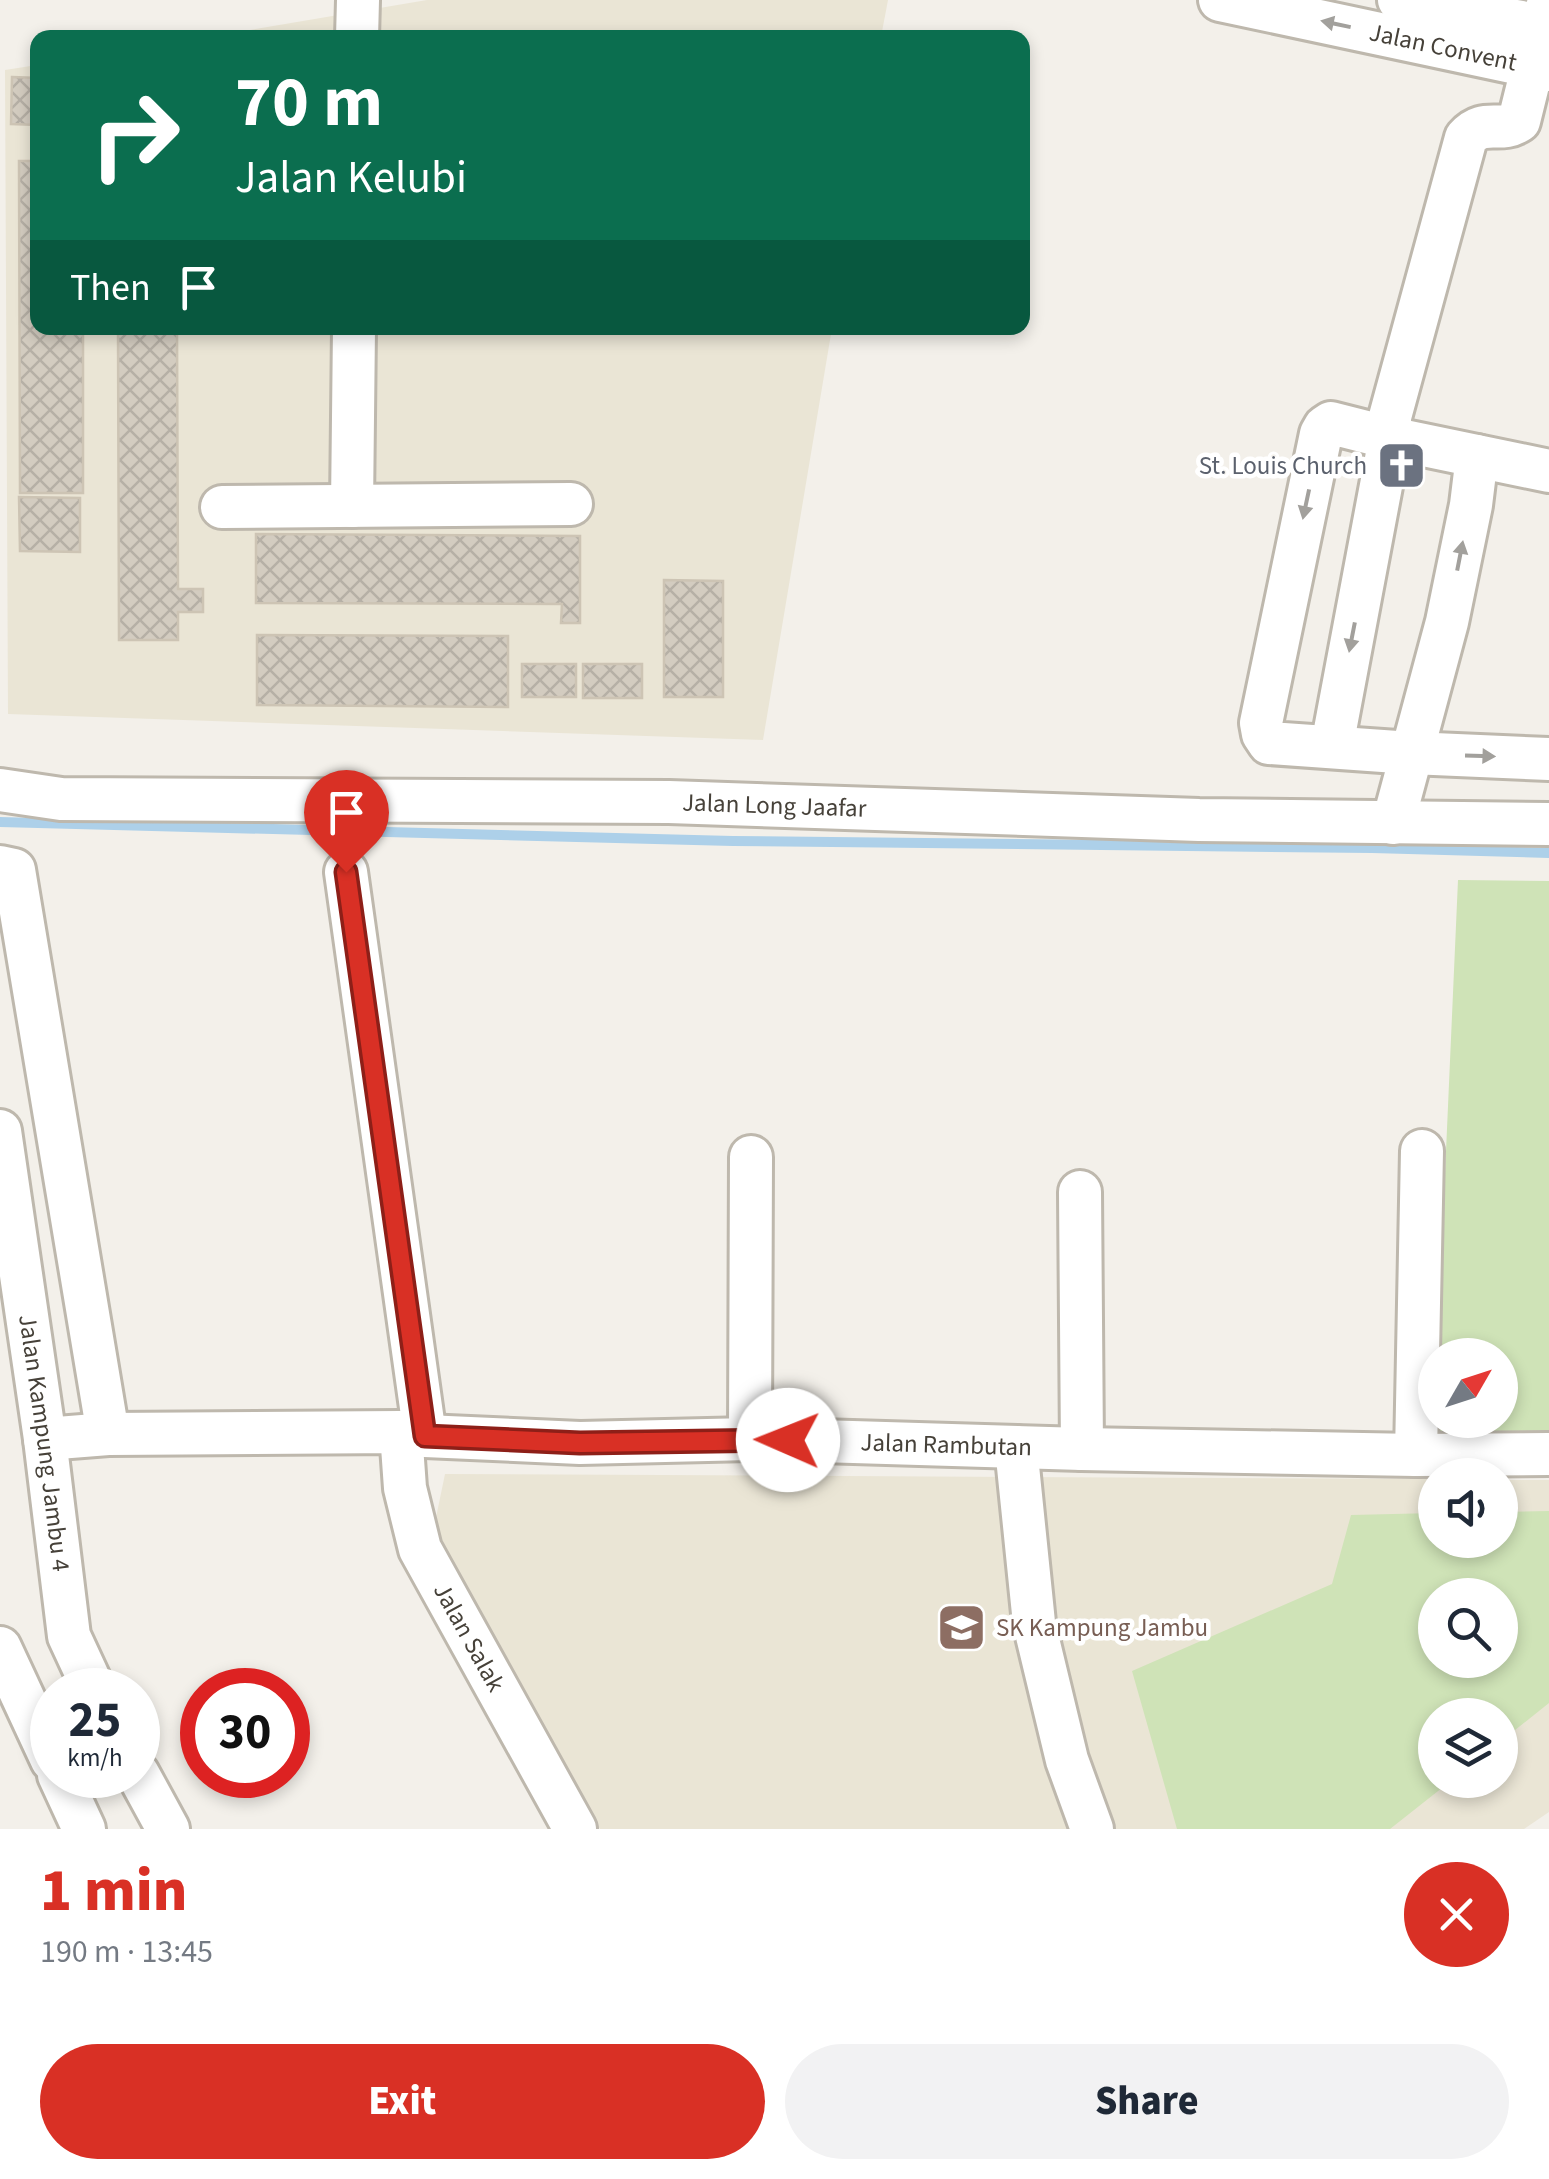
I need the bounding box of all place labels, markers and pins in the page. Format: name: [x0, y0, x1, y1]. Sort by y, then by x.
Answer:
church icon: St. Louis Church: [1376, 440, 1428, 492]
place label: St. Louis Church: [1199, 448, 1367, 484]
pin: [304, 770, 389, 873]
school or university icon: SK Kampung Jambu: [935, 1602, 987, 1654]
place label: SK Kampung Jambu: [996, 1610, 1208, 1646]

